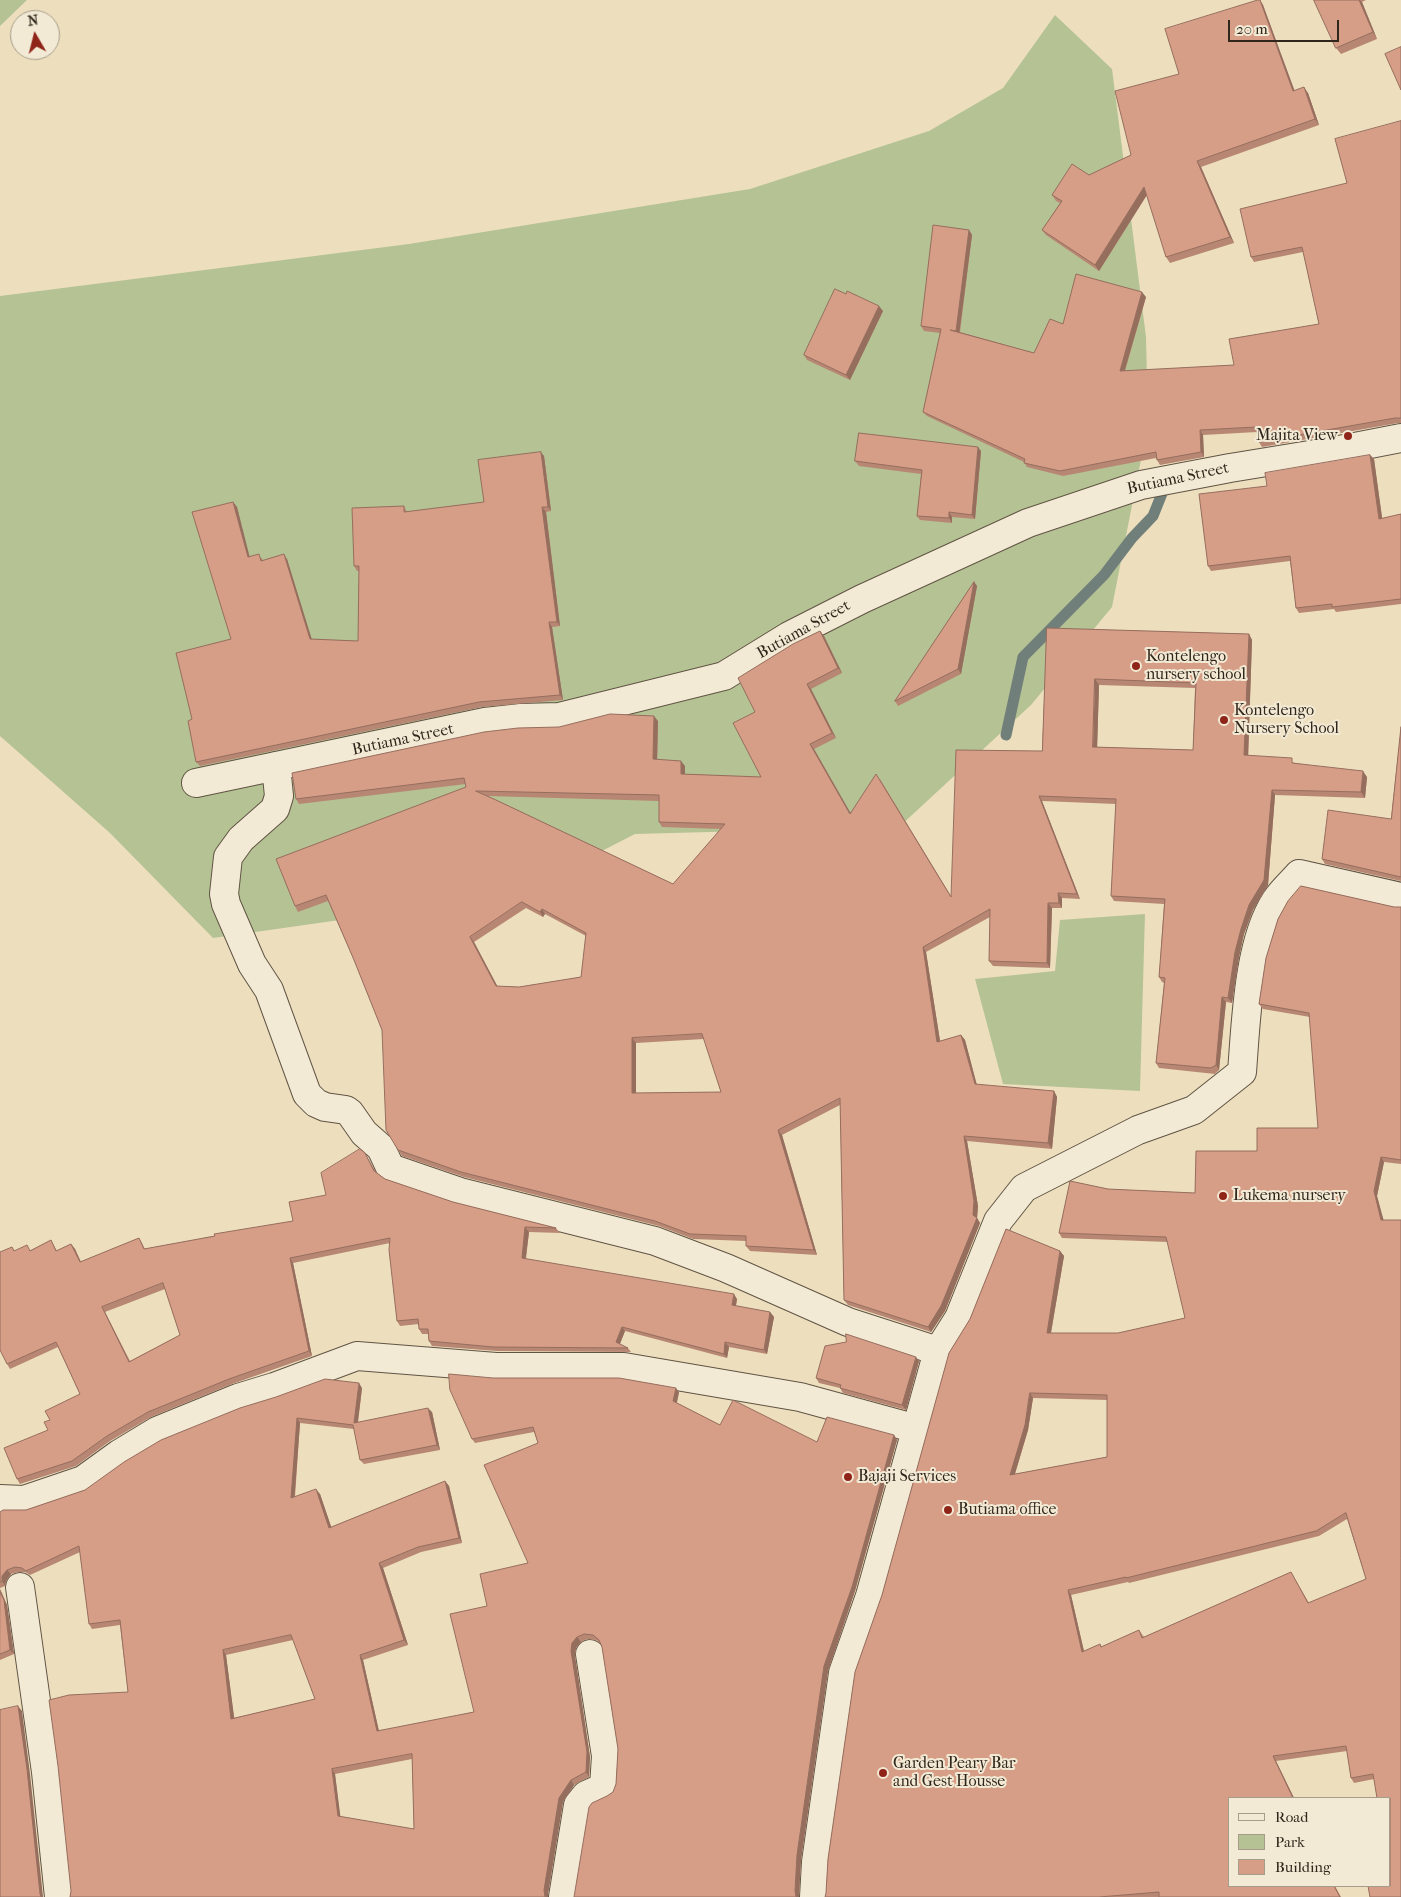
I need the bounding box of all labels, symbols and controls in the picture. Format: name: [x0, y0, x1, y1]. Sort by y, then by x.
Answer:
north arrow: [10, 10, 60, 60]
scale bar: [1231, 10, 1342, 42]
text: N: [27, 11, 39, 30]
text: 20 m: [1236, 20, 1268, 38]
place label: Majita View: [1256, 426, 1338, 446]
marker: Majita View: [1342, 430, 1354, 442]
street label: Butiama Street: [1125, 459, 1231, 499]
street label: Butiama Street: [754, 596, 854, 664]
place label: Kontelengo nursery school: [1146, 647, 1246, 685]
marker: Kontelengo nursery school: [1130, 660, 1142, 672]
place label: Kontelengo Nursery School: [1234, 701, 1339, 739]
marker: Kontelengo Nursery School: [1218, 714, 1230, 726]
street label: Butiama Street: [350, 720, 456, 760]
place label: Lukema nursery: [1233, 1186, 1346, 1206]
marker: Lukema nursery: [1217, 1190, 1229, 1202]
place label: Bajaji Services: [858, 1467, 956, 1487]
marker: Bajaji Services: [842, 1471, 854, 1483]
place label: Butiama office: [958, 1500, 1056, 1520]
marker: Butiama office: [942, 1504, 954, 1516]
place label: Garden Peary Bar and Gest Housse: [893, 1754, 1016, 1792]
marker: Garden Peary Bar and Gest Housse: [877, 1767, 889, 1779]
legend: [1228, 1797, 1391, 1887]
text: Road: [1275, 1808, 1308, 1826]
text: Park: [1275, 1833, 1305, 1851]
text: Building: [1275, 1858, 1331, 1876]

